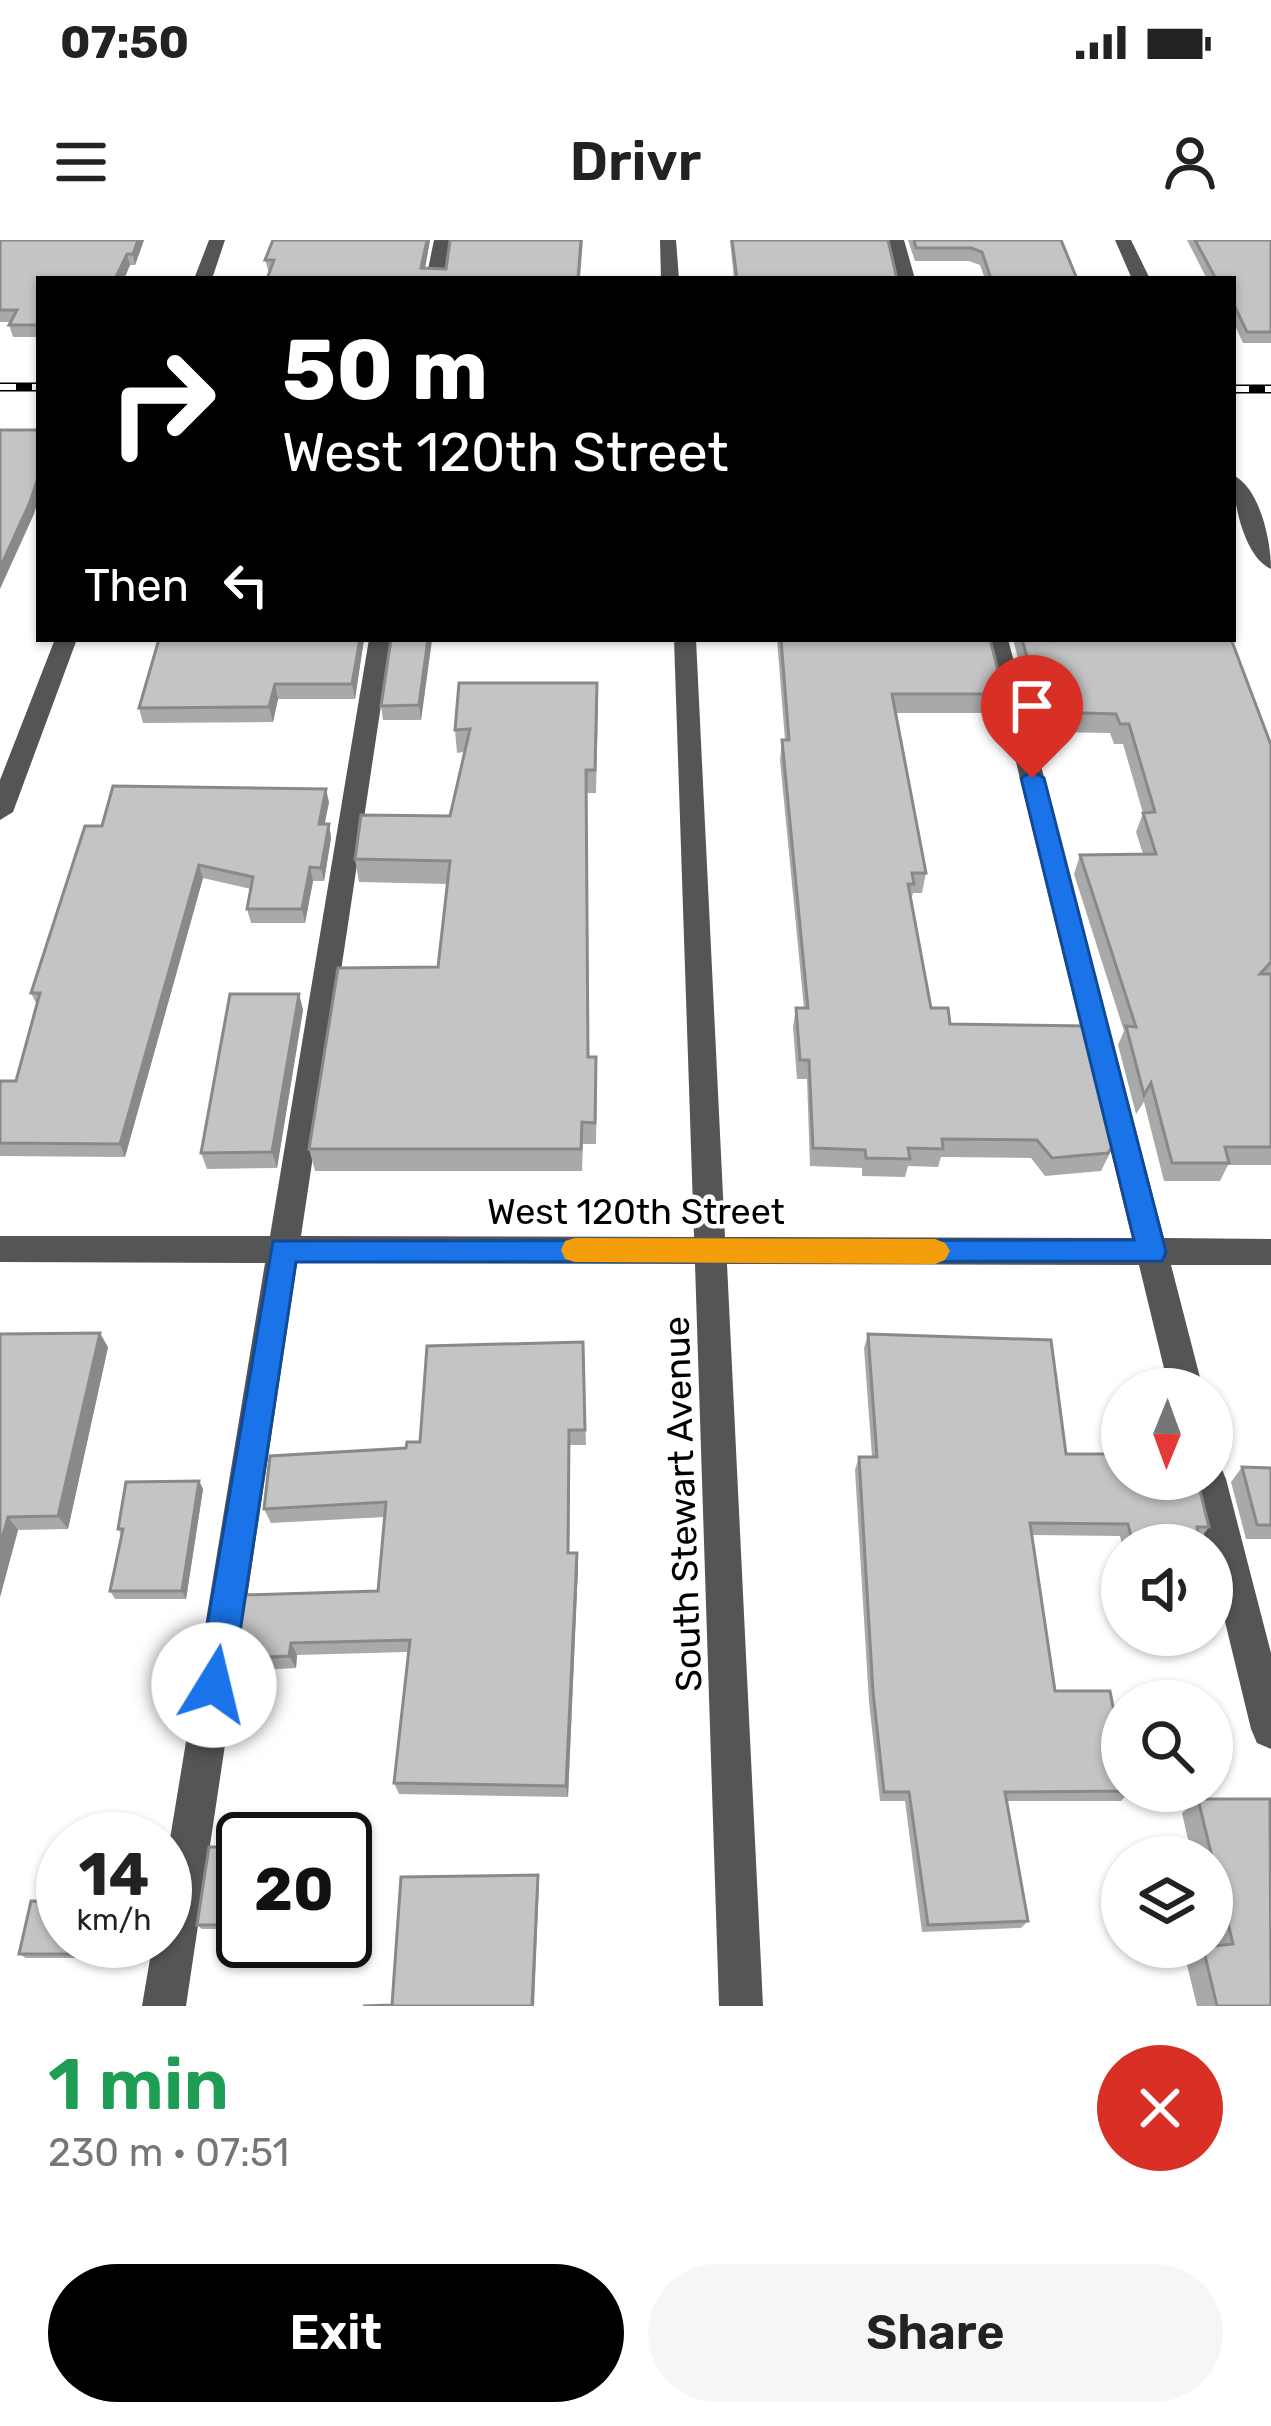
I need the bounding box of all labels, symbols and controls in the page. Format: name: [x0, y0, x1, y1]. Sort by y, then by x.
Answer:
text: 07:50: [60, 16, 189, 69]
icon: menu: [48, 129, 114, 195]
icon: person: [1157, 129, 1223, 195]
text: Drivr: [570, 130, 701, 194]
text: 50 m: [282, 320, 488, 420]
icon: right: [84, 324, 240, 480]
text: West 120th Street: [282, 421, 729, 485]
icon: left: [213, 552, 279, 618]
text: Then: [84, 559, 189, 612]
pin: [981, 655, 1083, 778]
icon: arrive: [999, 673, 1065, 739]
street label: West 120th Street: [487, 1190, 785, 1233]
street label: South Stewart Avenue: [654, 1316, 711, 1692]
north arrow: [1101, 1368, 1233, 1500]
map controls: [1101, 1368, 1233, 1968]
button: sound: [1101, 1524, 1233, 1656]
position arrow: [151, 1622, 277, 1748]
button: search: [1101, 1680, 1233, 1812]
speed limit sign: 20: [216, 1812, 372, 1968]
button: layers: [1101, 1836, 1233, 1968]
text: 14: [79, 1839, 149, 1910]
text: km/h: [77, 1902, 151, 1938]
text: 1 min: [48, 2042, 229, 2127]
button: close: [1097, 2045, 1223, 2171]
text: 230 m · 07:51: [48, 2130, 289, 2176]
button: Exit: [48, 2264, 624, 2402]
button: Share: [648, 2264, 1223, 2402]

